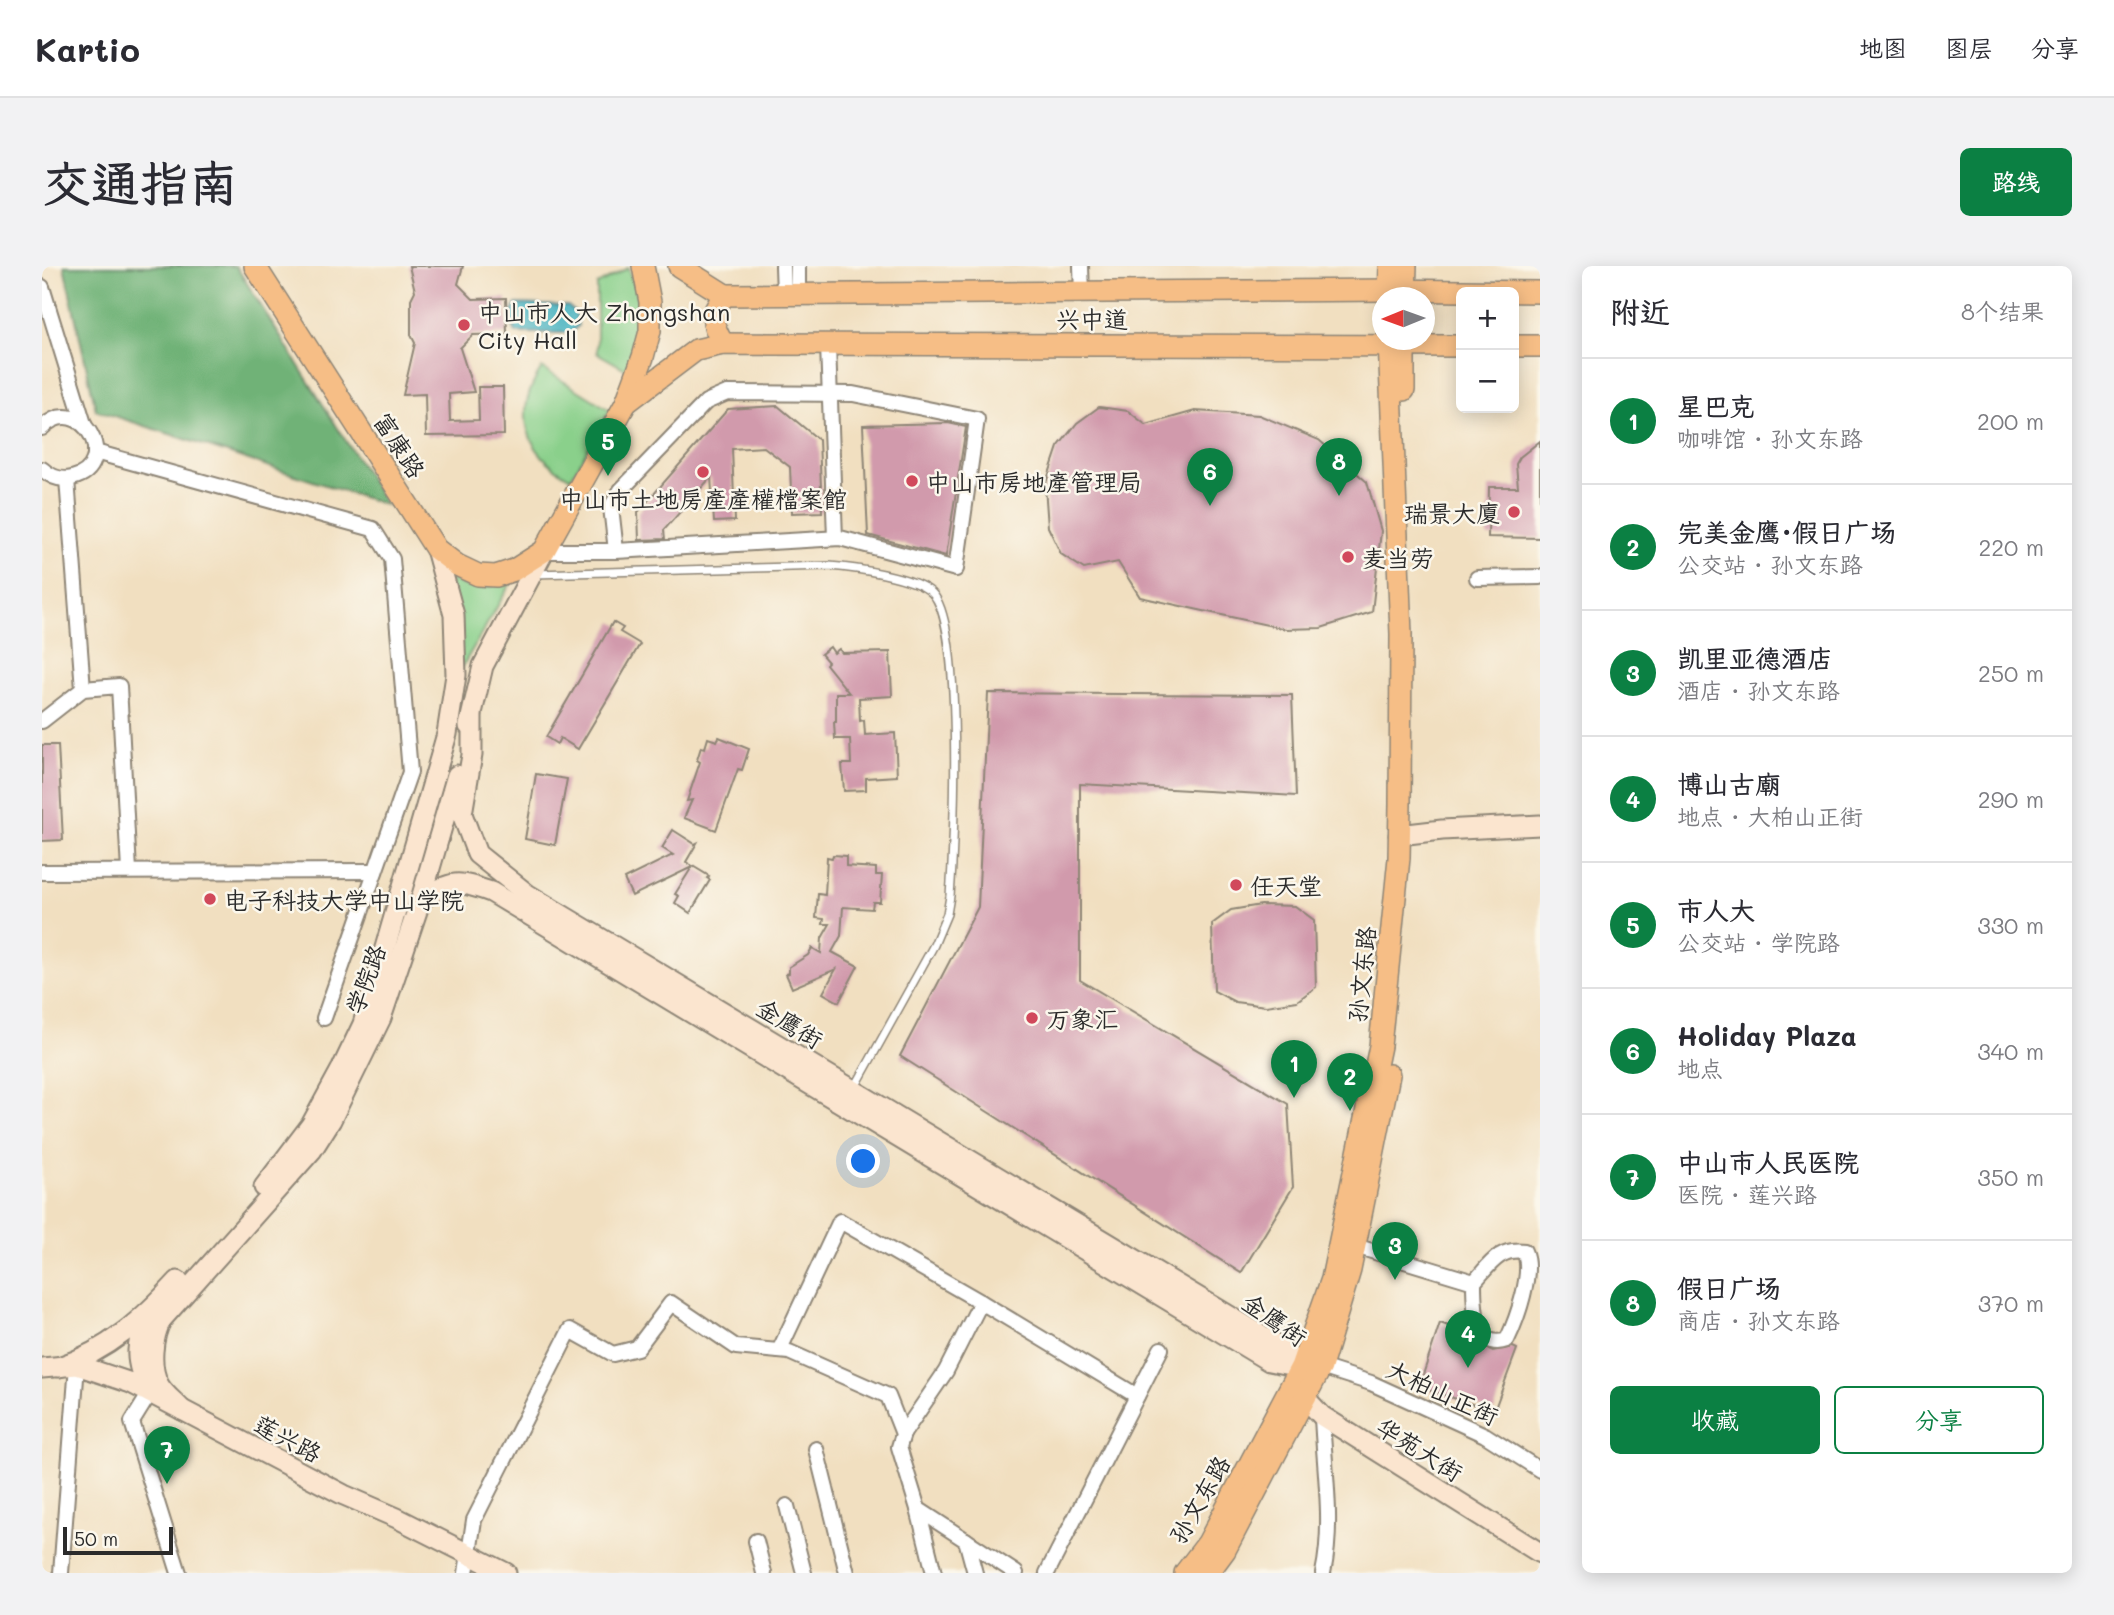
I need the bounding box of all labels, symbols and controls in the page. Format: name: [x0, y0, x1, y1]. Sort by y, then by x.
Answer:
text: Kartio: [35, 27, 140, 70]
text: 地图: [1859, 32, 1907, 63]
text: 图层: [1945, 32, 1993, 63]
text: 分享: [2031, 32, 2079, 63]
button: 路线: [1960, 148, 2072, 216]
text: 交通指南: [42, 150, 238, 213]
north arrow: [1372, 287, 1435, 350]
map controls: [1456, 287, 1519, 413]
button: +: [1456, 287, 1519, 350]
text: 附近: [1610, 291, 1670, 331]
place label: 中山市人大 Zhongshan City Hall: [478, 296, 730, 355]
text: 8个结果: [1961, 296, 2044, 326]
street label: 兴中道: [1056, 303, 1128, 334]
marker: 中山市人大 Zhongshan City Hall: [456, 317, 472, 333]
button: −: [1456, 350, 1519, 413]
text: 星巴克: [1677, 389, 1755, 423]
street label: 富康路: [367, 406, 433, 484]
text: 1: [1628, 406, 1638, 436]
text: 200 m: [1977, 406, 2044, 436]
pin: 5: [585, 418, 631, 476]
text: 咖啡馆 · 孙文东路: [1677, 423, 1863, 453]
pin: 8: [1316, 438, 1362, 496]
pin: 6: [1187, 448, 1233, 506]
marker: 中山市土地房產產權檔案館: [695, 464, 711, 480]
place label: 中山市房地產管理局: [926, 466, 1142, 497]
marker: 中山市房地產管理局: [904, 473, 920, 489]
place label: 中山市土地房產產權檔案館: [559, 483, 847, 514]
place label: 瑞景大廈: [1404, 497, 1500, 528]
marker: 瑞景大廈: [1506, 504, 1522, 520]
text: 完美金鹰·假日广场: [1677, 515, 1896, 549]
text: 2: [1627, 532, 1639, 562]
text: 220 m: [1978, 532, 2044, 562]
place label: 麦当劳: [1362, 542, 1434, 573]
marker: 麦当劳: [1340, 549, 1356, 565]
text: 公交站 · 孙文东路: [1677, 549, 1863, 579]
text: 凯里亚德酒店: [1677, 641, 1833, 675]
text: 3: [1626, 658, 1640, 688]
text: 250 m: [1978, 658, 2044, 688]
text: 酒店 · 孙文东路: [1677, 675, 1840, 705]
text: 博山古廟: [1677, 767, 1781, 801]
text: 4: [1626, 784, 1640, 814]
text: 290 m: [1978, 784, 2044, 814]
text: 地点 · 大柏山正街: [1677, 801, 1863, 831]
place label: 任天堂: [1250, 870, 1322, 901]
marker: 任天堂: [1228, 877, 1244, 893]
place label: 电子科技大学中山学院: [224, 884, 464, 915]
marker: 电子科技大学中山学院: [202, 891, 218, 907]
text: 市人大: [1677, 893, 1755, 927]
text: 5: [1626, 910, 1640, 940]
text: 330 m: [1977, 910, 2044, 940]
street label: 孙文东路: [1341, 925, 1381, 1023]
text: 公交站 · 学院路: [1677, 927, 1840, 957]
street label: 学院路: [338, 940, 392, 1018]
street label: 金鹰街: [751, 991, 829, 1055]
place label: 万象汇: [1046, 1003, 1118, 1034]
marker: 万象汇: [1024, 1010, 1040, 1026]
text: Holiday Plaza: [1677, 1019, 1857, 1053]
text: 6: [1626, 1036, 1640, 1066]
text: 340 m: [1977, 1036, 2044, 1066]
pin: 1: [1271, 1040, 1317, 1098]
pin: 2: [1327, 1053, 1373, 1111]
text: 地点: [1677, 1053, 1723, 1083]
your location: [846, 1144, 880, 1178]
text: 中山市人民医院: [1677, 1145, 1859, 1179]
text: 7: [1627, 1162, 1639, 1192]
text: 350 m: [1977, 1162, 2044, 1192]
text: 医院 · 莲兴路: [1677, 1179, 1817, 1209]
pin: 3: [1372, 1222, 1418, 1280]
text: 假日广场: [1677, 1271, 1781, 1305]
street label: 金鹰街: [1237, 1286, 1313, 1352]
text: 8: [1626, 1288, 1640, 1318]
text: 370 m: [1978, 1288, 2044, 1318]
text: 商店 · 孙文东路: [1677, 1305, 1840, 1335]
pin: 4: [1445, 1310, 1491, 1368]
street label: 大柏山正街: [1382, 1353, 1504, 1431]
button: 收藏: [1610, 1386, 1820, 1454]
button: 分享: [1834, 1386, 2044, 1454]
street label: 莲兴路: [249, 1407, 327, 1469]
street label: 华苑大街: [1371, 1410, 1469, 1488]
pin: 7: [144, 1426, 190, 1484]
street label: 孙文东路: [1162, 1450, 1236, 1548]
scale bar: [63, 1524, 173, 1556]
text: 50 m: [74, 1526, 118, 1551]

